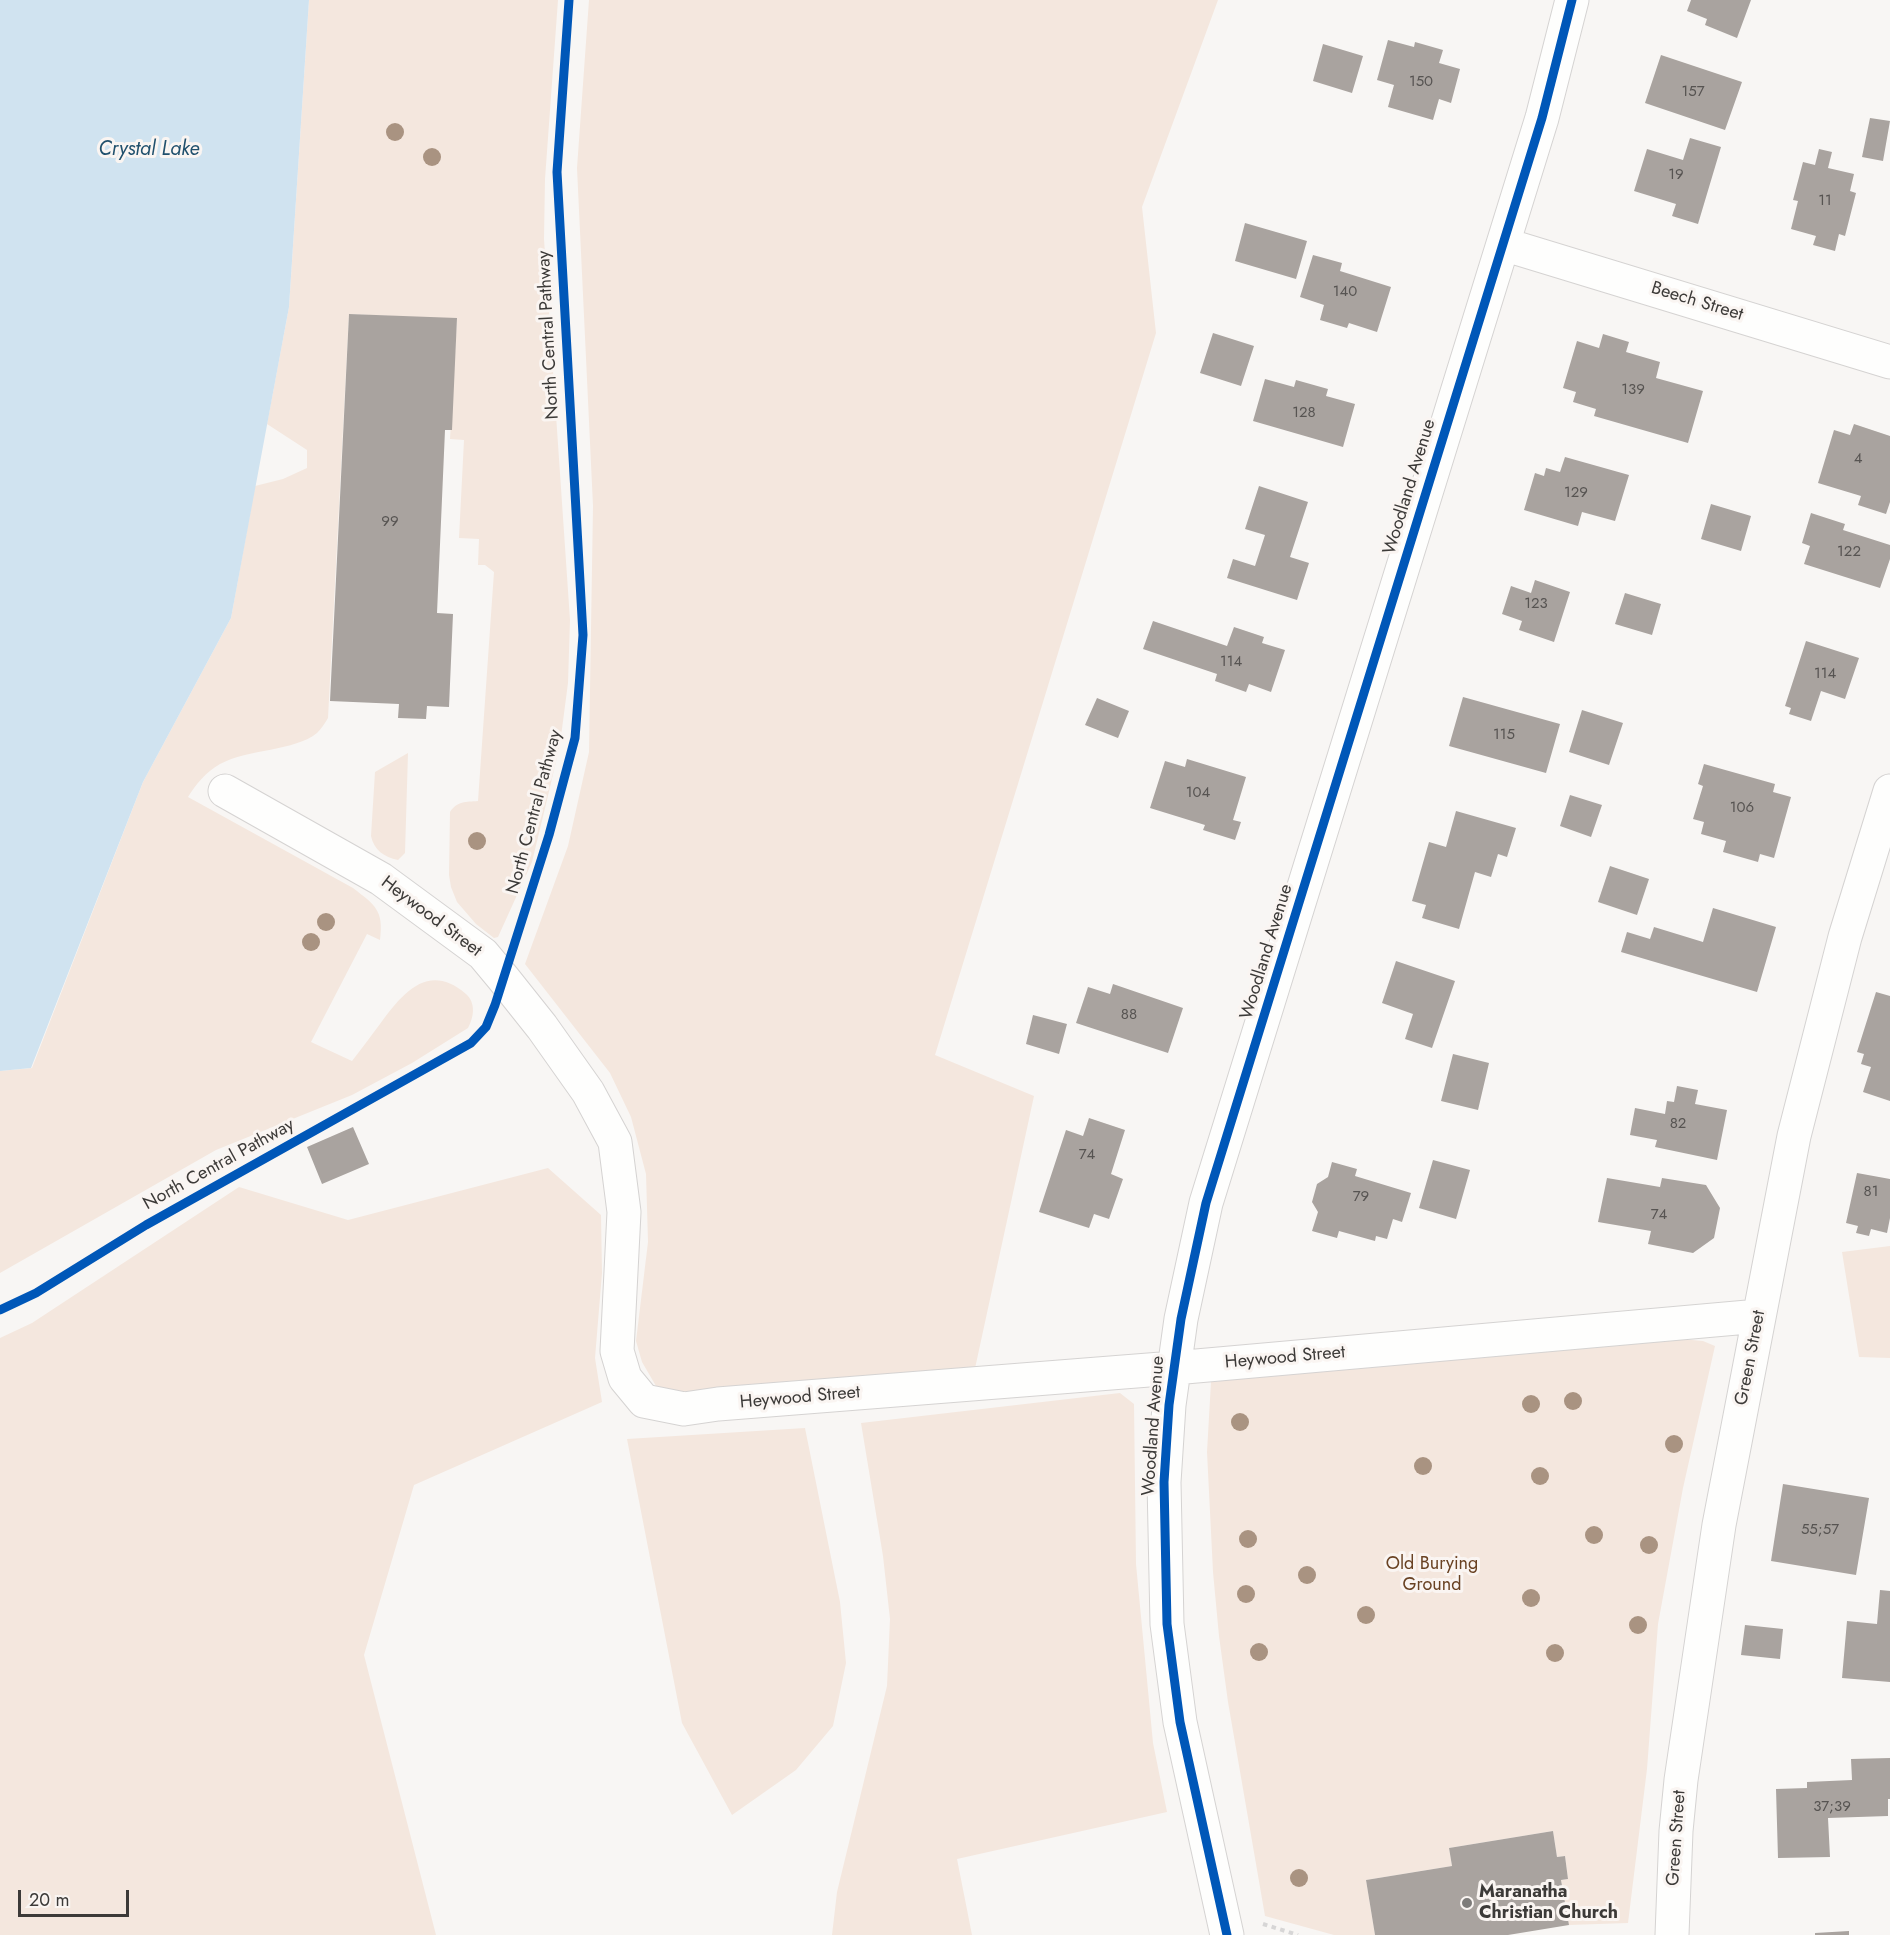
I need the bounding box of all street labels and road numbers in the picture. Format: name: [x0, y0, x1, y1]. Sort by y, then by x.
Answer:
street label: North Central Pathway: [534, 250, 564, 420]
street label: Beech Street: [1648, 278, 1746, 326]
street label: Woodland Avenue: [1379, 417, 1441, 557]
street label: North Central Pathway: [503, 727, 567, 897]
street label: Heywood Street: [376, 872, 486, 962]
street label: Woodland Avenue: [1236, 882, 1298, 1022]
street label: North Central Pathway: [140, 1115, 298, 1215]
street label: Green Street: [1731, 1309, 1771, 1407]
street label: Heywood Street: [1224, 1342, 1346, 1374]
street label: Woodland Avenue: [1138, 1355, 1170, 1497]
street label: Heywood Street: [739, 1382, 861, 1414]
street label: Green Street: [1663, 1789, 1691, 1887]

